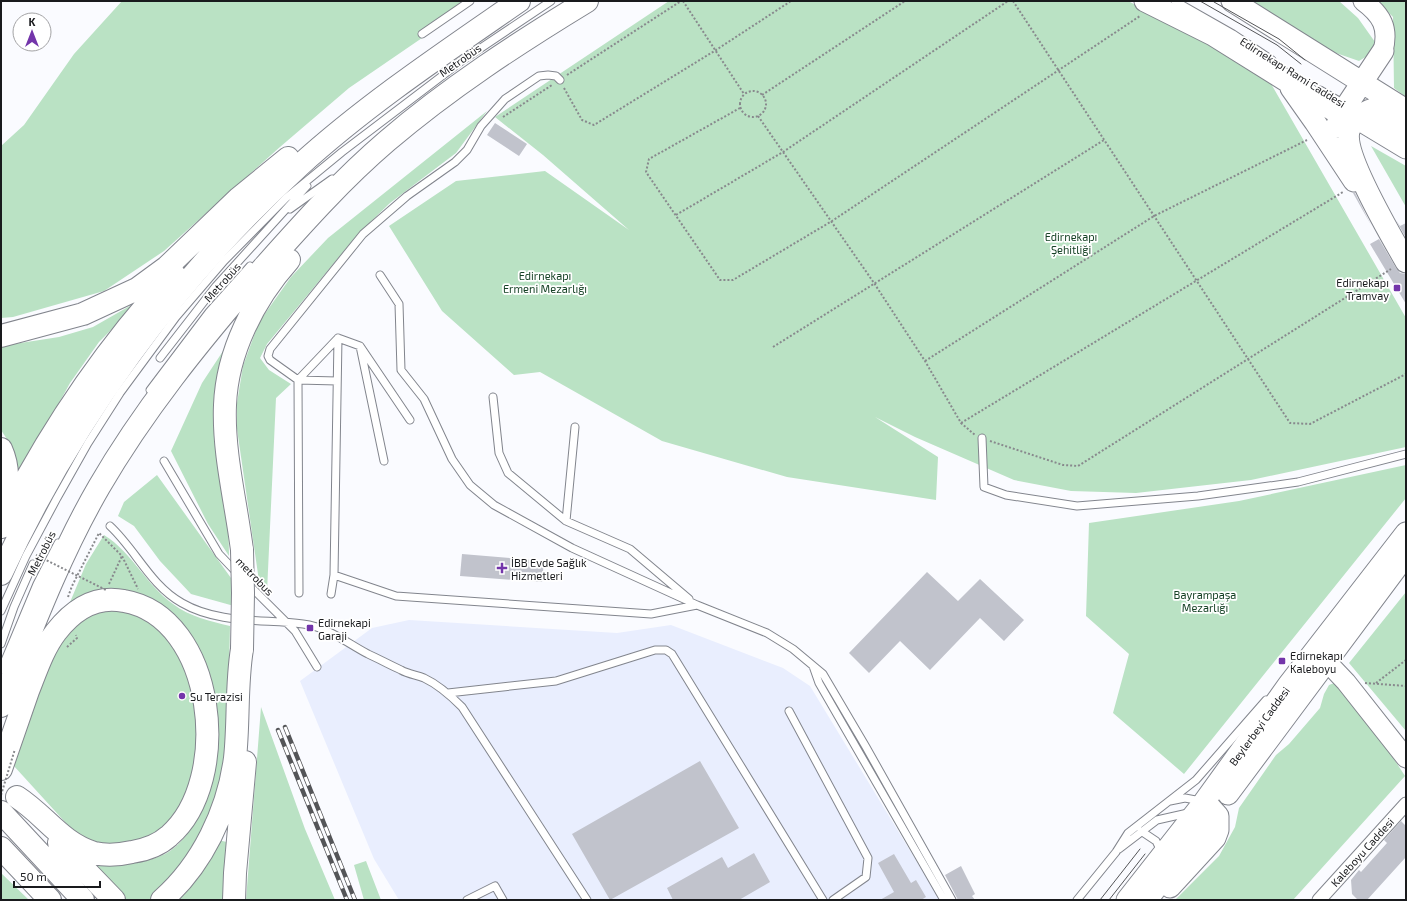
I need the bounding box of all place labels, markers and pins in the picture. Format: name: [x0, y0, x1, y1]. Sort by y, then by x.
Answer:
place label: Edirnekapı Tramvay: [1336, 276, 1389, 302]
marker: Edirnekapı Tramvay: [1392, 283, 1402, 293]
place label: İBB Evde Sağlık Hizmetleri: [511, 556, 587, 582]
marker: İBB Evde Sağlık Hizmetleri: [496, 562, 508, 574]
place label: Edirnekapi Garaji: [318, 616, 371, 643]
marker: Edirnekapi Garaji: [305, 623, 315, 633]
place label: Edirnekapı Kaleboyu: [1290, 649, 1343, 675]
marker: Edirnekapı Kaleboyu: [1277, 656, 1287, 666]
place label: Su Terazisi: [190, 690, 243, 703]
marker: Su Terazisi: [177, 691, 187, 701]

